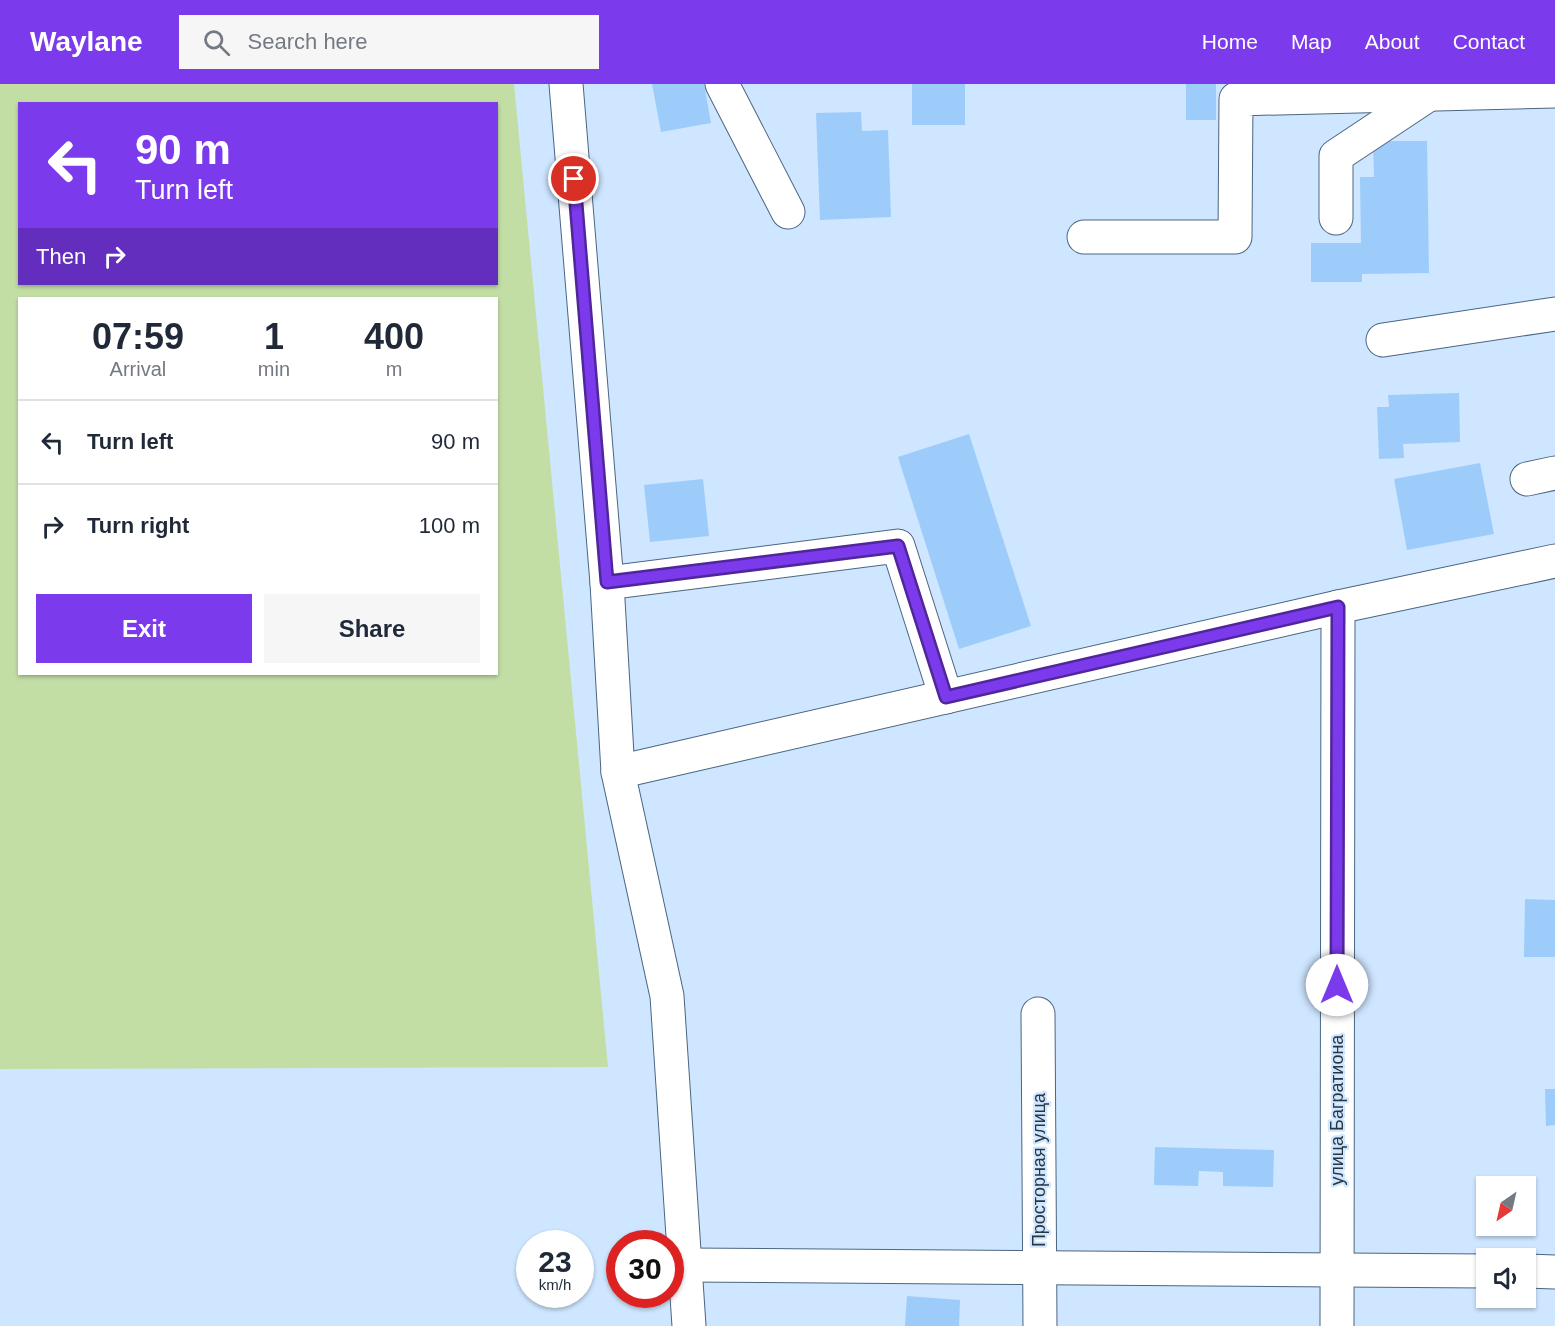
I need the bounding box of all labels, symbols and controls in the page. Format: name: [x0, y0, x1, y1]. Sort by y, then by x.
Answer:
search box: [179, 15, 599, 69]
text: Waylane: [30, 26, 143, 57]
icon: search: [200, 26, 233, 59]
text: Search here: [248, 29, 367, 54]
text: Home: [1202, 30, 1258, 53]
text: Map: [1291, 30, 1332, 53]
text: About: [1365, 30, 1420, 53]
text: Contact: [1453, 30, 1525, 53]
icon: left: [36, 126, 114, 204]
text: 90 m: [135, 126, 231, 173]
pin: [548, 153, 599, 204]
icon: arrive: [557, 162, 590, 195]
text: Turn left: [135, 175, 233, 205]
icon: right: [98, 240, 131, 273]
text: Then: [36, 244, 86, 269]
text: 07:59: [92, 316, 184, 357]
text: 1: [264, 316, 284, 357]
text: 400: [364, 316, 424, 357]
text: Arrival: [110, 358, 166, 380]
text: min: [258, 358, 290, 380]
text: m: [386, 358, 402, 380]
icon: left: [36, 426, 69, 459]
text: Turn left: [87, 429, 173, 454]
text: 90 m: [431, 429, 480, 454]
icon: right: [36, 510, 69, 543]
text: Turn right: [87, 513, 189, 538]
text: 100 m: [419, 513, 480, 538]
button: Exit: [36, 594, 252, 663]
button: Share: [264, 594, 480, 663]
position arrow: [1305, 953, 1369, 1017]
street label: улица Багратиона: [1327, 1034, 1347, 1185]
street label: Просторная улица: [1029, 1092, 1049, 1247]
north arrow: [1476, 1176, 1536, 1236]
map controls: [1476, 1176, 1536, 1308]
speed limit sign: 30: [606, 1230, 684, 1308]
text: 23: [538, 1245, 572, 1278]
button: sound: [1476, 1248, 1536, 1308]
text: km/h: [539, 1276, 571, 1293]

